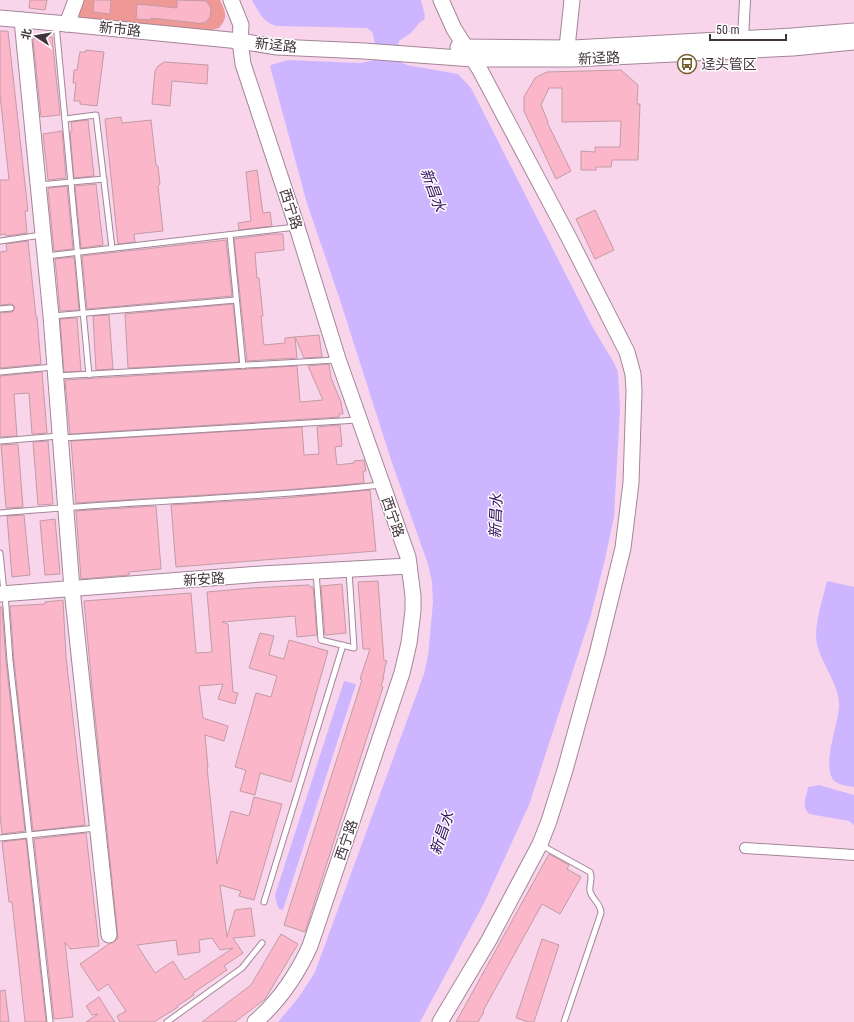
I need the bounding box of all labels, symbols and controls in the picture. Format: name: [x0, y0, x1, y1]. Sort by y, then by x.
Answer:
north arrow: [16, 16, 56, 56]
scale bar: [710, 16, 786, 42]
street label: 新市路: [98, 19, 142, 39]
text: 50 m: [716, 23, 740, 37]
text: 北: [19, 27, 34, 41]
street label: 新迳路: [254, 35, 298, 55]
street label: 新迳路: [578, 49, 620, 67]
bus stop icon: 迳头管区: [676, 53, 698, 75]
place label: 迳头管区: [701, 56, 757, 72]
water label: 新昌水: [417, 166, 449, 215]
street label: 西宁路: [277, 187, 305, 231]
water label: 新昌水: [486, 492, 506, 539]
street label: 西宁路: [379, 495, 407, 539]
street label: 新安路: [182, 570, 226, 588]
water label: 新昌水: [426, 808, 458, 857]
street label: 西宁路: [332, 818, 360, 862]

